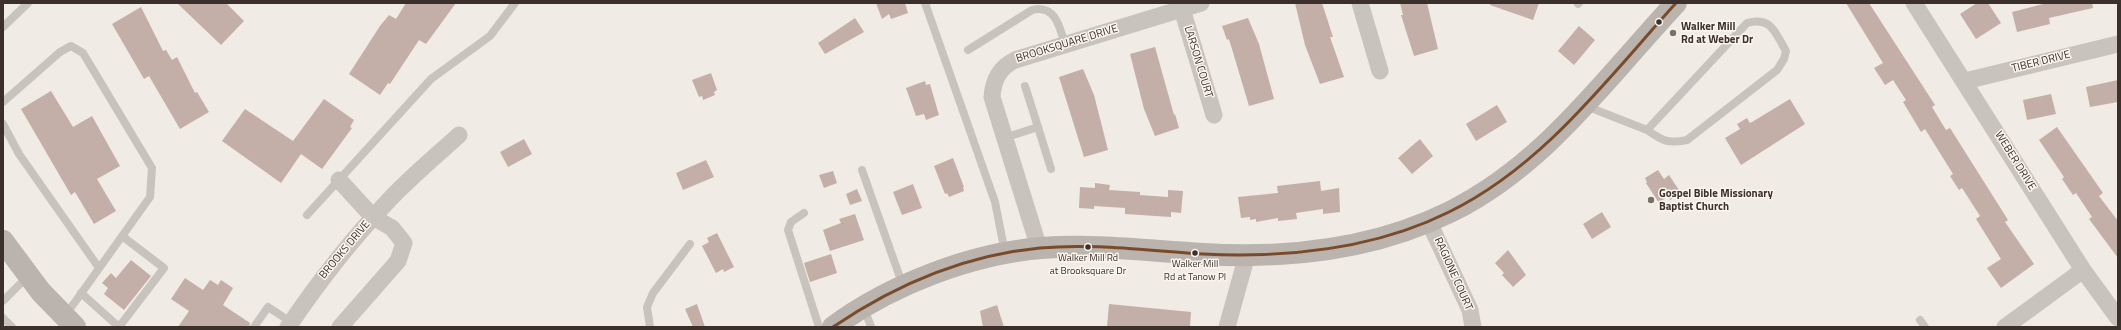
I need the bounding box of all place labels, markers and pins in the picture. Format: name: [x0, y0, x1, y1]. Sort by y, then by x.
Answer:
unlabelled marker: [1654, 17, 1664, 27]
place label: Walker Mill Rd at Weber Dr: [1681, 20, 1753, 46]
marker: Walker Mill Rd at Weber Dr: [1668, 28, 1678, 38]
place label: Gospel Bible Missionary Baptist Church: [1659, 187, 1773, 213]
marker: Gospel Bible Missionary Baptist Church: [1646, 195, 1656, 205]
marker: Walker Mill Rd at Brooksquare Dr: [1083, 242, 1093, 252]
marker: Walker Mill Rd at Tanow Pl: [1190, 248, 1200, 258]
place label: Walker Mill Rd at Brooksquare Dr: [1050, 253, 1126, 276]
place label: Walker Mill Rd at Tanow Pl: [1164, 259, 1226, 282]

